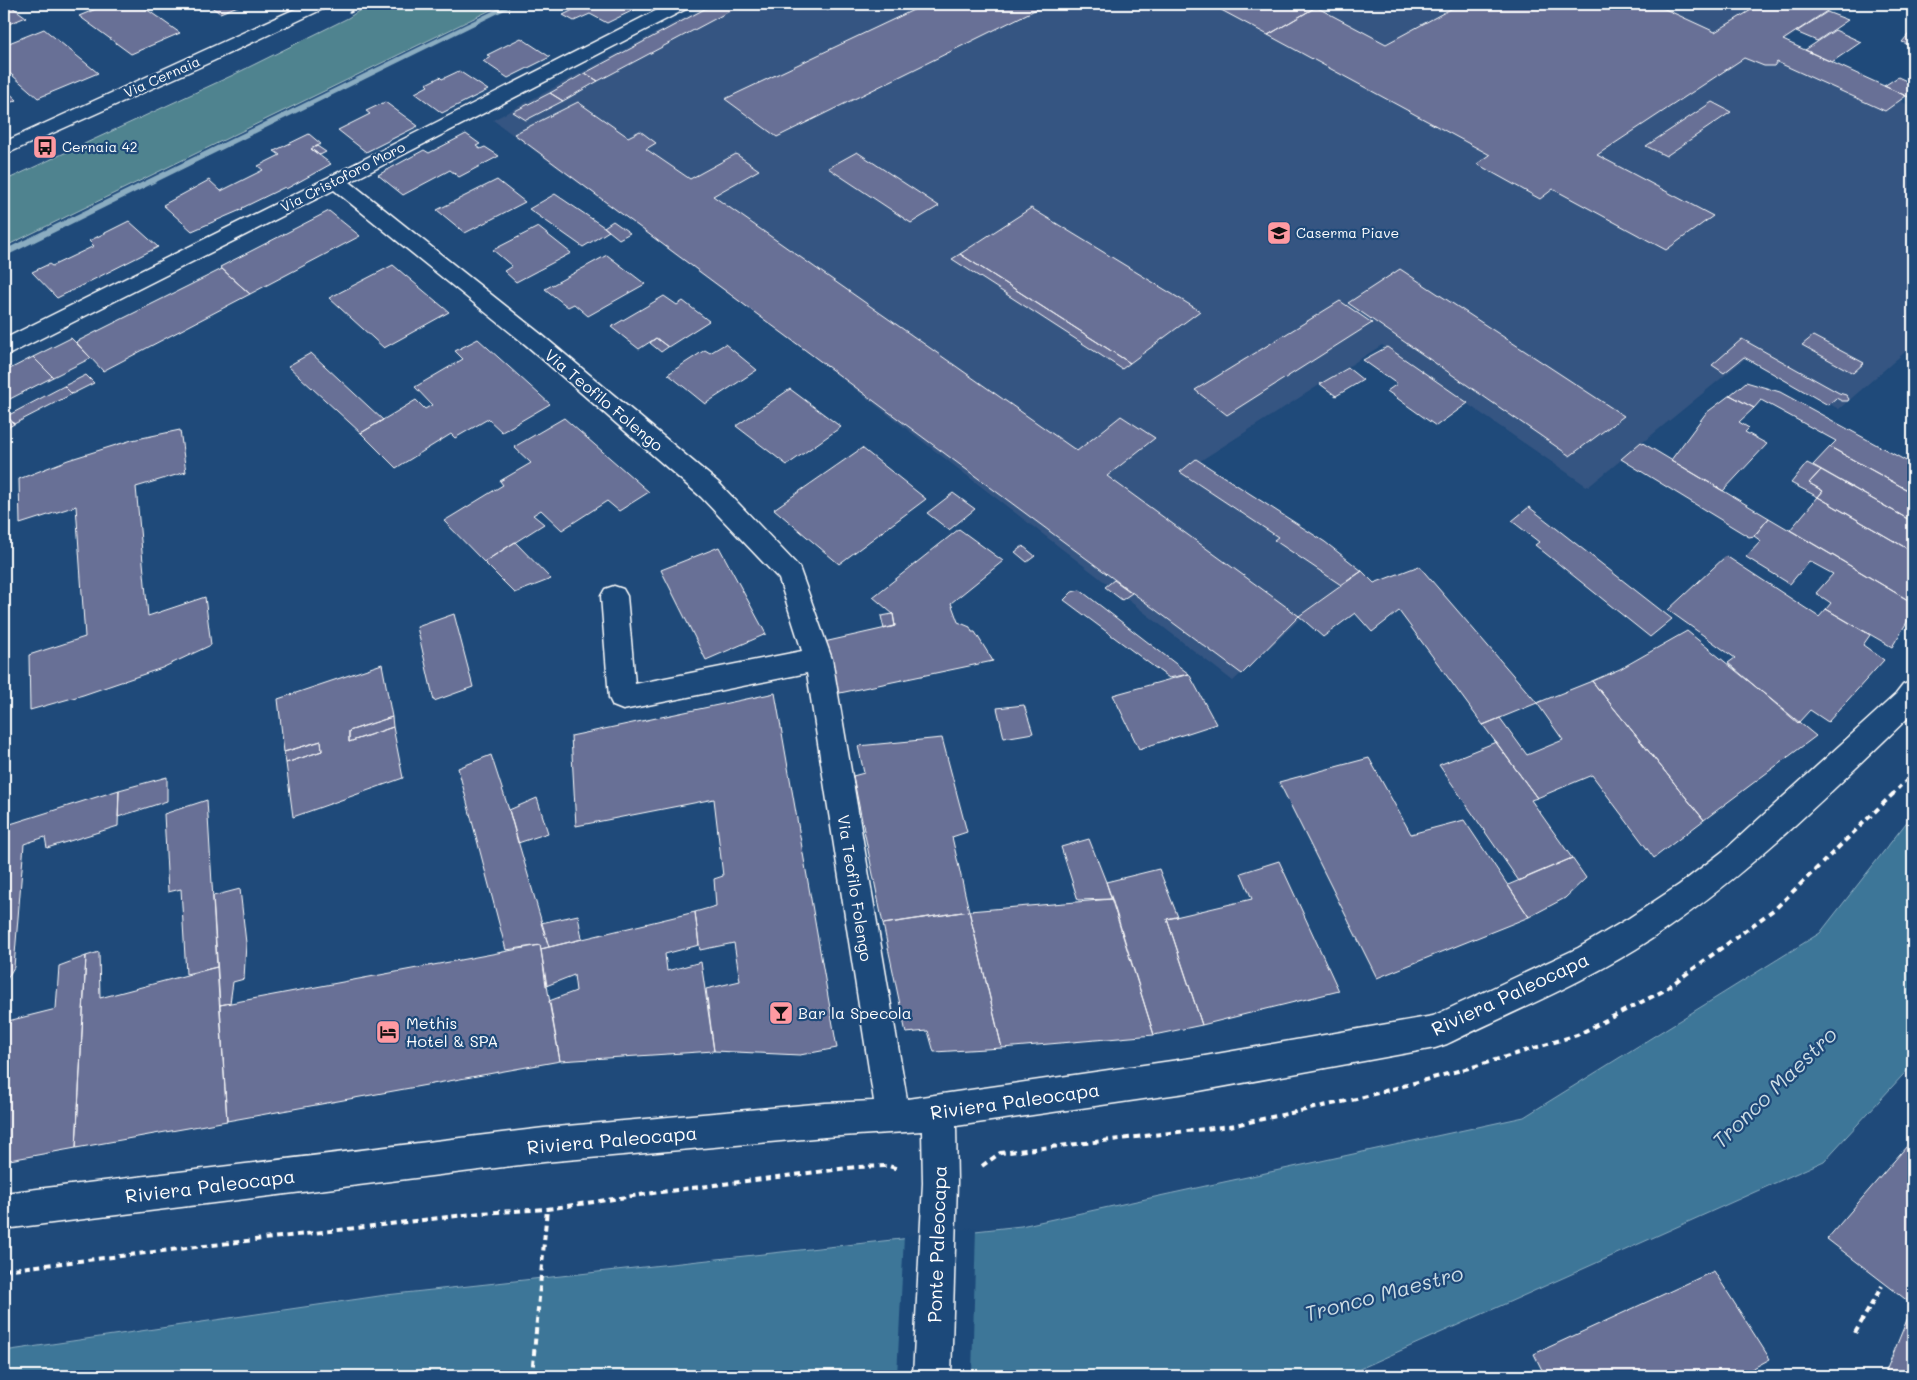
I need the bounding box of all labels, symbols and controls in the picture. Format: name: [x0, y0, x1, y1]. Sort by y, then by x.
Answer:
street label: Via Cernaia: [121, 51, 203, 102]
bus stop icon: Cernaia 42: [32, 134, 58, 160]
place label: Cernaia 42: [62, 137, 138, 156]
street label: Via Cristoforo Moro: [277, 137, 408, 216]
school or university icon: Caserma Piave: [1266, 220, 1292, 246]
place label: Caserma Piave: [1296, 223, 1399, 242]
street label: Via Teofilo Folengo: [541, 344, 668, 455]
street label: Via Teofilo Folengo: [834, 813, 877, 963]
street label: Riviera Paleocapa: [1427, 946, 1593, 1041]
bar icon: Bar la Specola: [768, 1000, 794, 1026]
place label: Bar la Specola: [798, 1002, 912, 1023]
place label: Methis Hotel & SPA: [406, 1012, 498, 1051]
hotel icon: Methis Hotel & SPA: [375, 1019, 401, 1045]
water label: Tronco Maestro: [1706, 1021, 1842, 1153]
street label: Riviera Paleocapa: [929, 1076, 1101, 1125]
street label: Riviera Paleocapa: [526, 1120, 698, 1159]
street label: Riviera Paleocapa: [124, 1163, 296, 1208]
street label: Ponte Paleocapa: [921, 1165, 952, 1323]
water label: Tronco Maestro: [1301, 1258, 1466, 1327]

